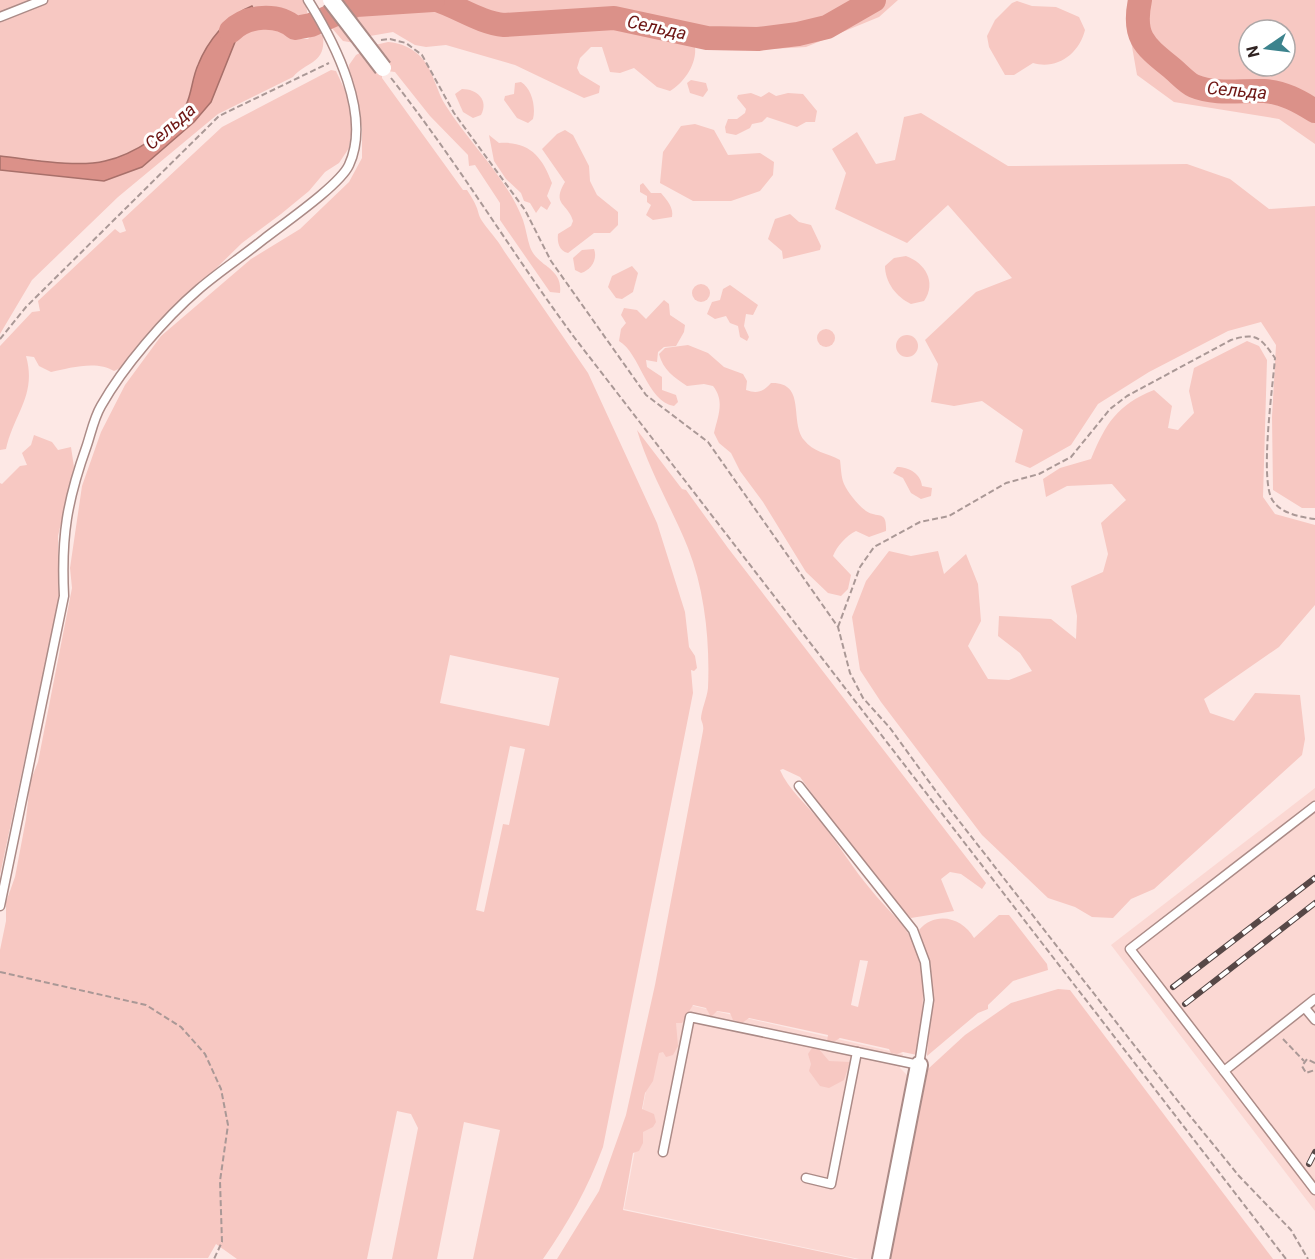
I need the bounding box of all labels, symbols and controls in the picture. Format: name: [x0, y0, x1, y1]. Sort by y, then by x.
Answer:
water label: Сельда: [625, 10, 689, 44]
north arrow: [1237, 18, 1297, 78]
text: N: [1242, 44, 1264, 59]
water label: Сельда: [1206, 77, 1268, 103]
water label: Сельда: [140, 98, 200, 154]

